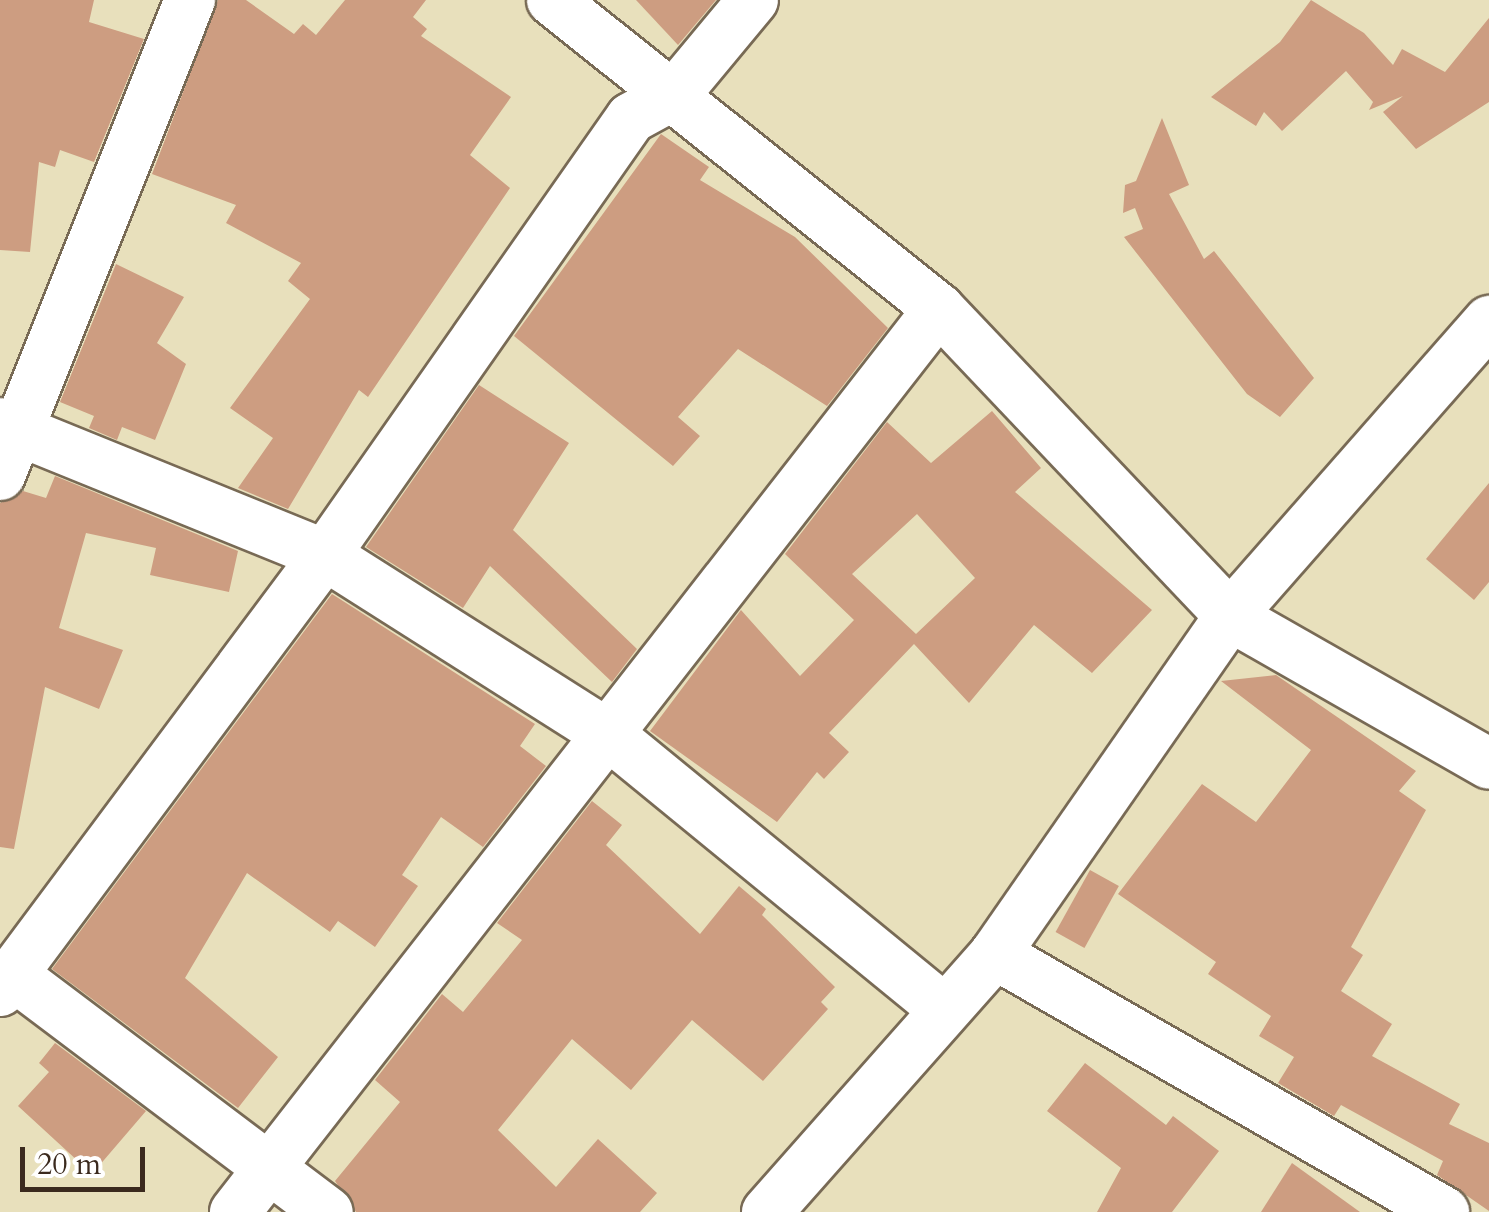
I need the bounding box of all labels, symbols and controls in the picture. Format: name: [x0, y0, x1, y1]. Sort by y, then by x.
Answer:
scale bar: [25, 1127, 150, 1189]
text: 20 m: [37, 1144, 101, 1185]

